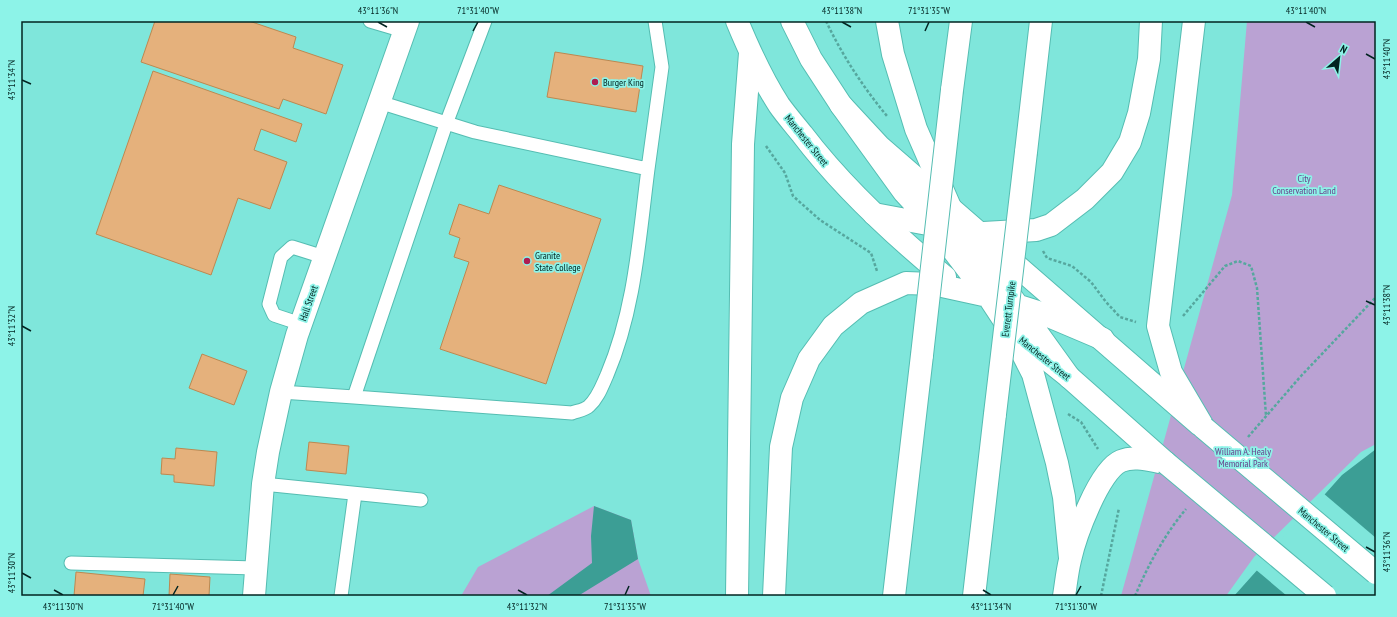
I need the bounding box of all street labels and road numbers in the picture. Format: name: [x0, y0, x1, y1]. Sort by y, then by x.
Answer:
street label: Manchester Street: [782, 112, 832, 169]
street label: Everett Turnpike: [999, 280, 1018, 338]
street label: Hall Street: [296, 283, 321, 323]
street label: Manchester Street: [1016, 334, 1073, 383]
street label: Manchester Street: [1296, 504, 1352, 555]

